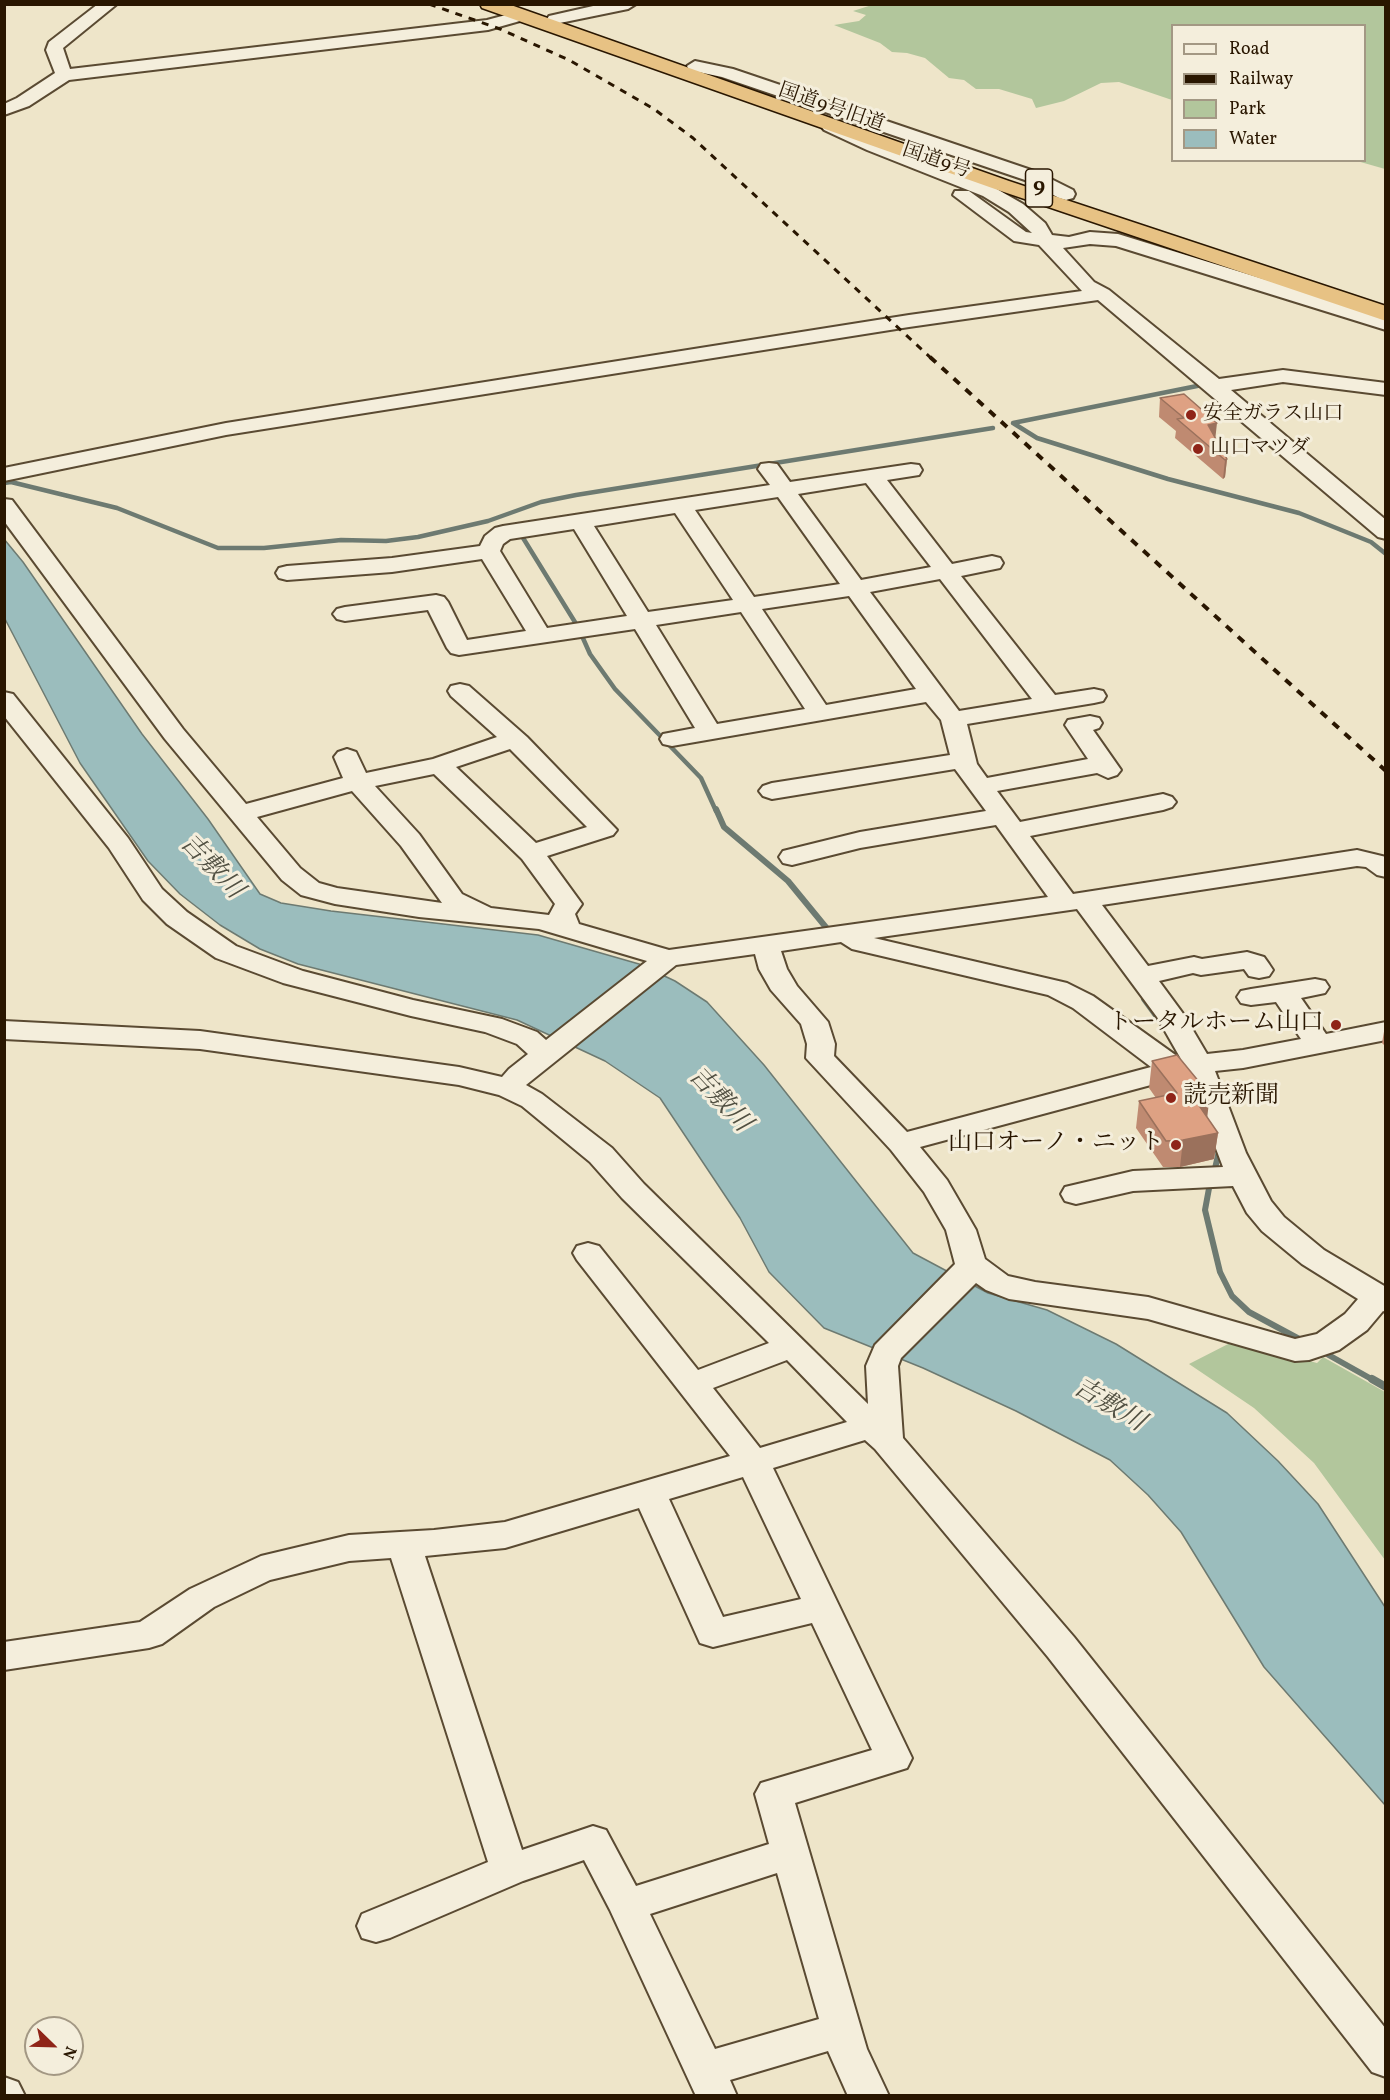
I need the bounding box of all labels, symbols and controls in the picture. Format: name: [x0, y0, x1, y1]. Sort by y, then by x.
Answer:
legend: [1171, 24, 1366, 162]
text: Road: [1229, 37, 1270, 62]
text: Railway: [1229, 67, 1293, 92]
street label: 国道9号旧道: [775, 80, 887, 138]
text: Park: [1229, 97, 1266, 122]
text: Water: [1229, 127, 1277, 152]
street label: 国道9号: [899, 139, 973, 185]
road number: 9: [1026, 169, 1052, 207]
place label: 安全ガラス山口: [1203, 403, 1343, 427]
marker: 安全ガラス山口: [1184, 408, 1198, 422]
place label: 山口マツダ: [1210, 437, 1310, 461]
marker: 山口マツダ: [1191, 442, 1205, 456]
water label: 吉敷川: [172, 829, 248, 907]
place label: トータルホーム山口: [1108, 1011, 1324, 1039]
marker: トータルホーム山口: [1329, 1018, 1343, 1032]
water label: 吉敷川: [680, 1062, 756, 1140]
place label: 読売新聞: [1183, 1084, 1279, 1112]
marker: 読売新聞: [1164, 1091, 1178, 1105]
place label: 山口オーノ・ニット: [948, 1131, 1164, 1159]
marker: 山口オーノ・ニット: [1169, 1138, 1183, 1152]
water label: 吉敷川: [1067, 1374, 1149, 1440]
north arrow: [24, 2016, 84, 2076]
text: N: [56, 2043, 81, 2062]

